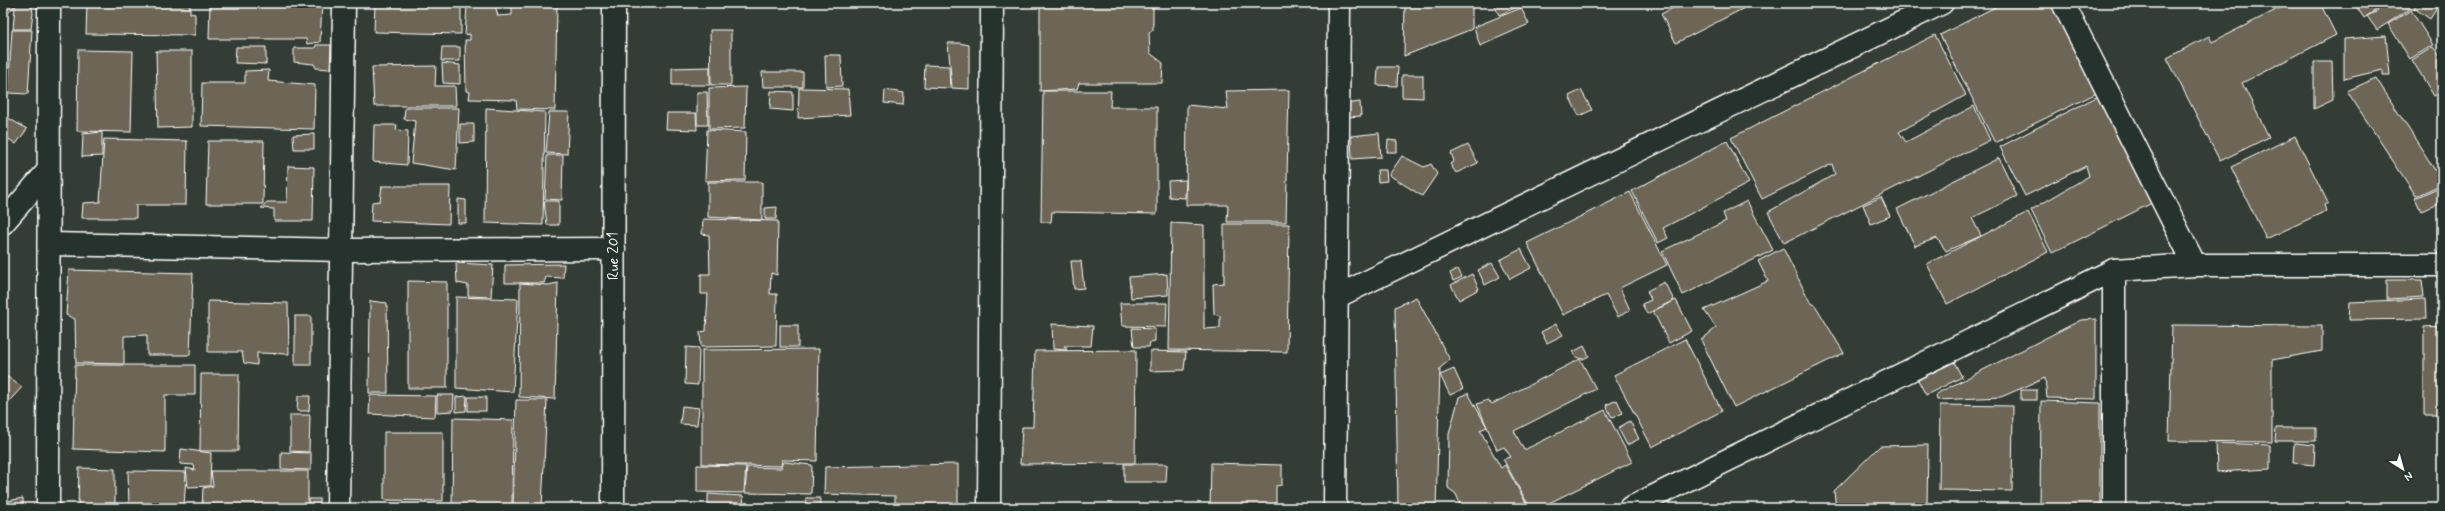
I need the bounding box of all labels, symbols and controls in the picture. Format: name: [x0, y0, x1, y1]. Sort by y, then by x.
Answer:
street label: Rue 201: [604, 232, 624, 280]
north arrow: [2383, 449, 2423, 489]
text: N: [2401, 468, 2416, 484]

